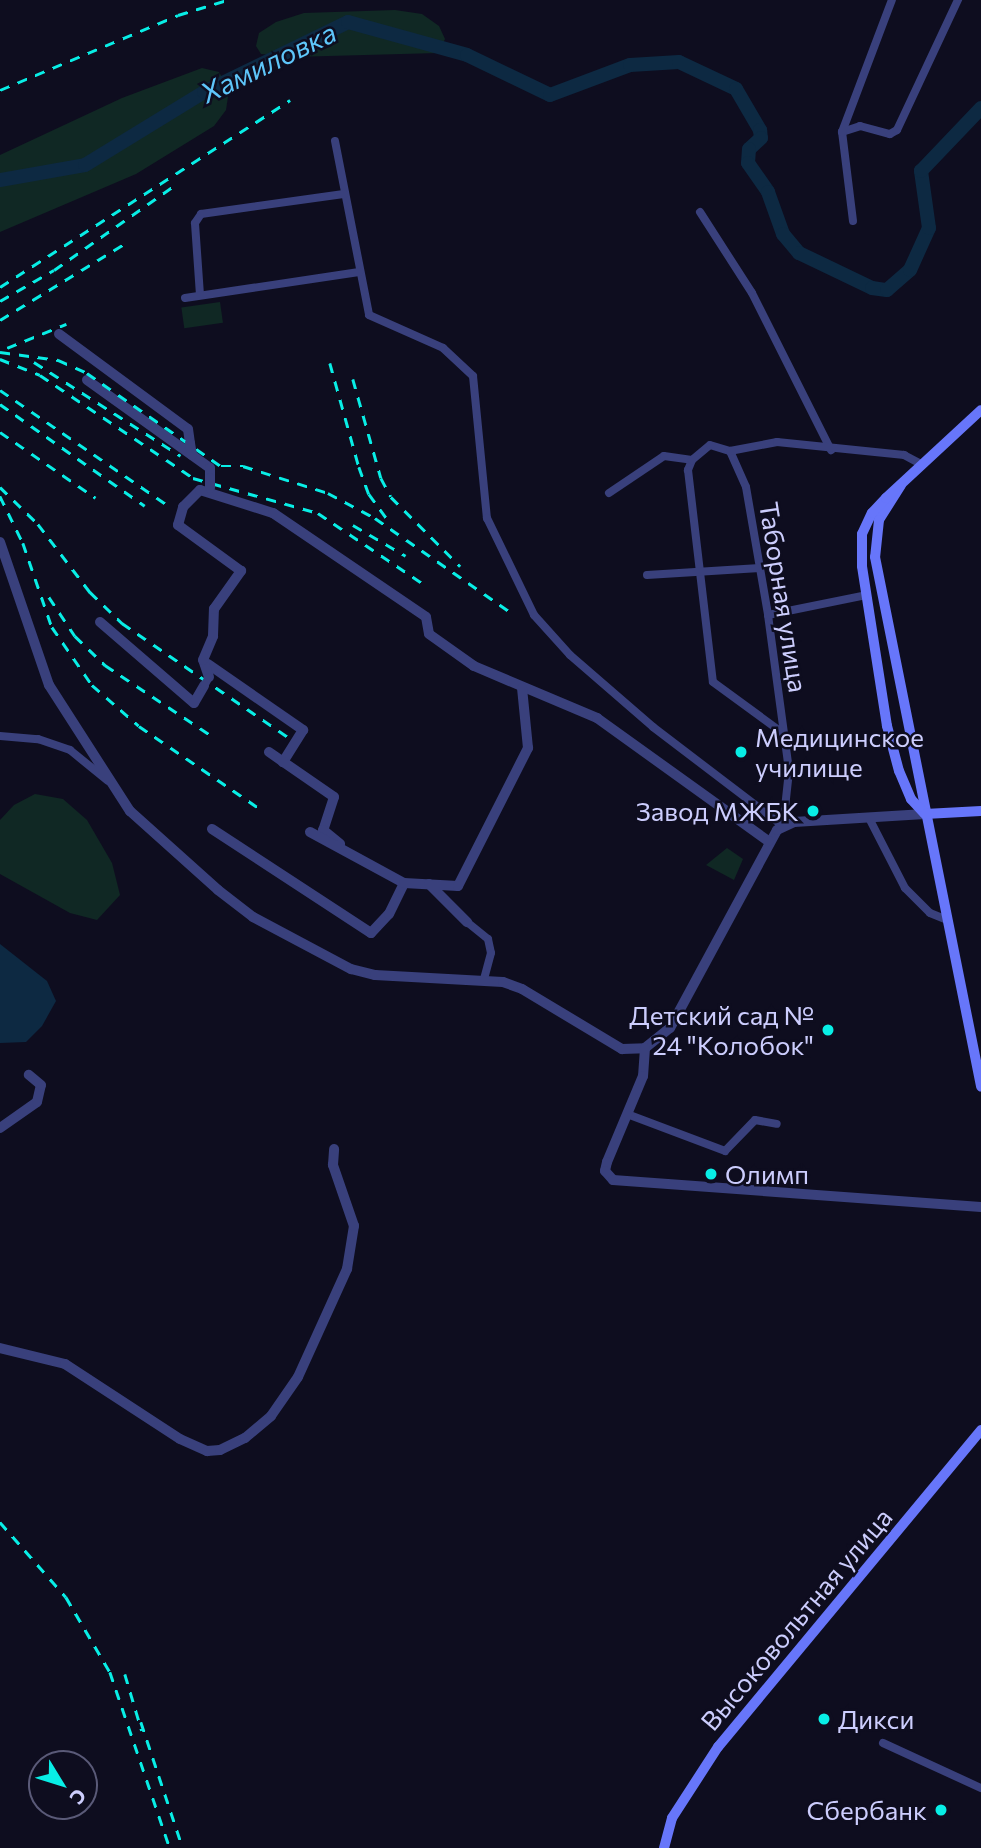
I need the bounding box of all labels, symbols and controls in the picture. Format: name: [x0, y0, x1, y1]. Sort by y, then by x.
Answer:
water label: Хамиловка: [195, 15, 341, 109]
street label: Таборная улица: [754, 500, 814, 694]
place label: Медицинское училище: [755, 721, 924, 782]
marker: Медицинское училище: [733, 744, 749, 760]
place label: Завод МЖБК: [636, 795, 799, 827]
marker: Завод МЖБК: [805, 803, 821, 819]
place label: Детский сад № 24 "Колобок": [629, 999, 814, 1060]
marker: Детский сад № 24 "Колобок": [820, 1022, 836, 1038]
place label: Олимп: [725, 1158, 809, 1190]
marker: Олимп: [703, 1166, 719, 1182]
street label: Высоковольтная улица: [694, 1502, 898, 1736]
place label: Дикси: [838, 1703, 914, 1735]
marker: Дикси: [816, 1711, 832, 1727]
north arrow: [28, 1750, 98, 1820]
text: С: [65, 1785, 91, 1809]
place label: Сбербанк: [807, 1794, 927, 1826]
marker: Сбербанк: [933, 1802, 949, 1818]

